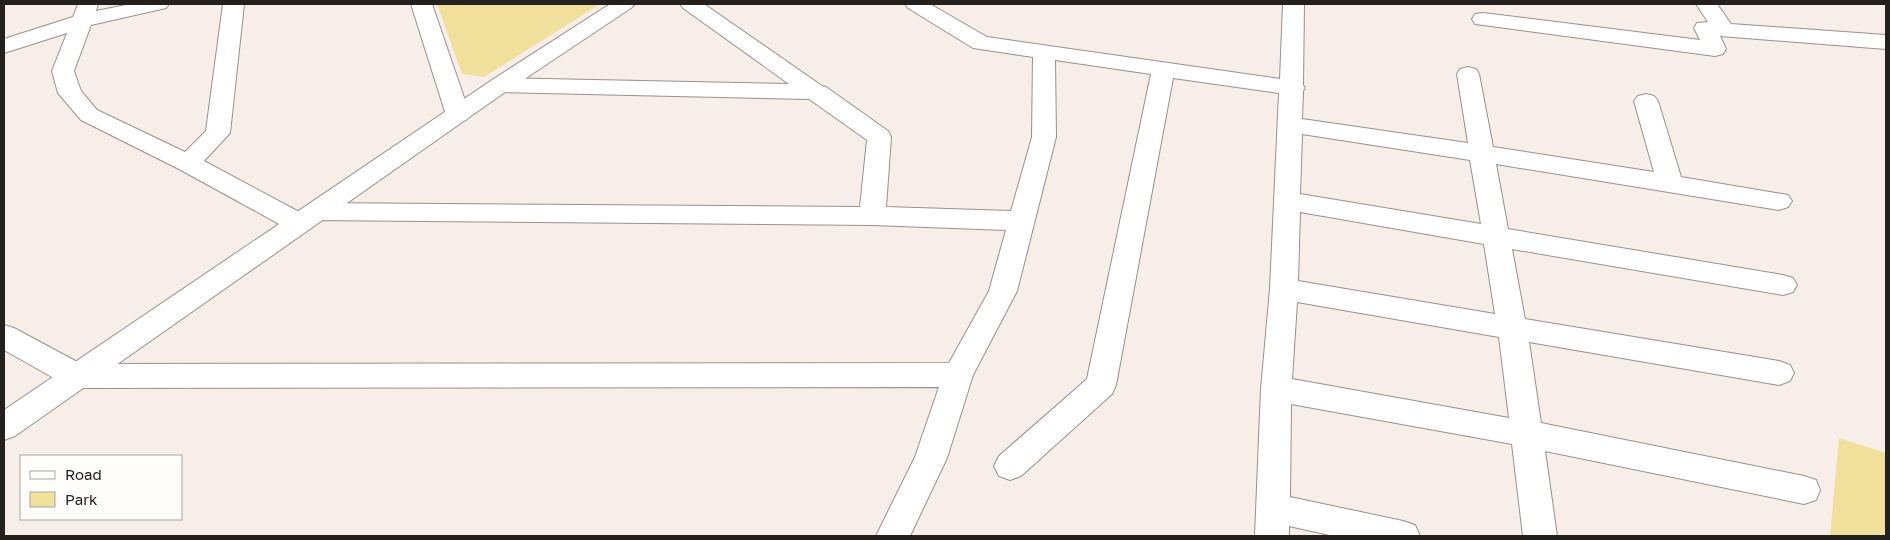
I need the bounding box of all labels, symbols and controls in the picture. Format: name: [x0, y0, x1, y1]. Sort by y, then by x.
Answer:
legend: [20, 455, 182, 520]
text: Road: [65, 465, 102, 483]
text: Park: [65, 490, 98, 508]

